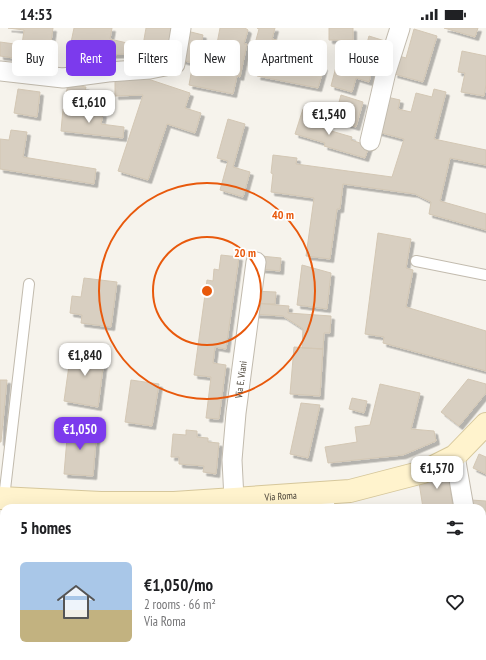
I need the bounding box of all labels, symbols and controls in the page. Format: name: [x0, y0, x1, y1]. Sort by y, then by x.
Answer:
text: 14:53: [20, 5, 52, 24]
chip: Buy: [12, 40, 58, 76]
chip: Rent: [66, 40, 116, 76]
chip: Filters: [124, 40, 182, 76]
chip: New: [190, 40, 240, 76]
chip: Apartment: [248, 40, 327, 76]
chip: House: [335, 40, 393, 76]
pin: €1,610: [56, 90, 122, 124]
text: €1,610: [72, 94, 106, 111]
pin: €1,540: [296, 102, 362, 136]
text: €1,540: [312, 106, 346, 123]
text: 40 m: [272, 207, 294, 222]
text: 20 m: [234, 245, 256, 260]
centre of rings: [200, 284, 214, 298]
pin: €1,840: [52, 343, 118, 377]
text: €1,840: [68, 347, 102, 364]
street label: Via E. Viani: [232, 360, 250, 400]
pin: €1,050: [47, 417, 113, 451]
text: €1,050: [63, 421, 97, 438]
pin: €1,570: [404, 456, 470, 490]
text: €1,570: [420, 460, 454, 477]
street label: Via Roma: [263, 489, 297, 504]
text: 5 homes: [20, 517, 71, 539]
icon: filters: [444, 517, 466, 539]
text: €1,050/mo: [144, 574, 213, 596]
icon: home: [52, 578, 100, 626]
icon: heart: [444, 591, 466, 613]
text: 2 rooms · 66 m²: [144, 596, 216, 613]
text: Via Roma: [144, 613, 186, 630]

